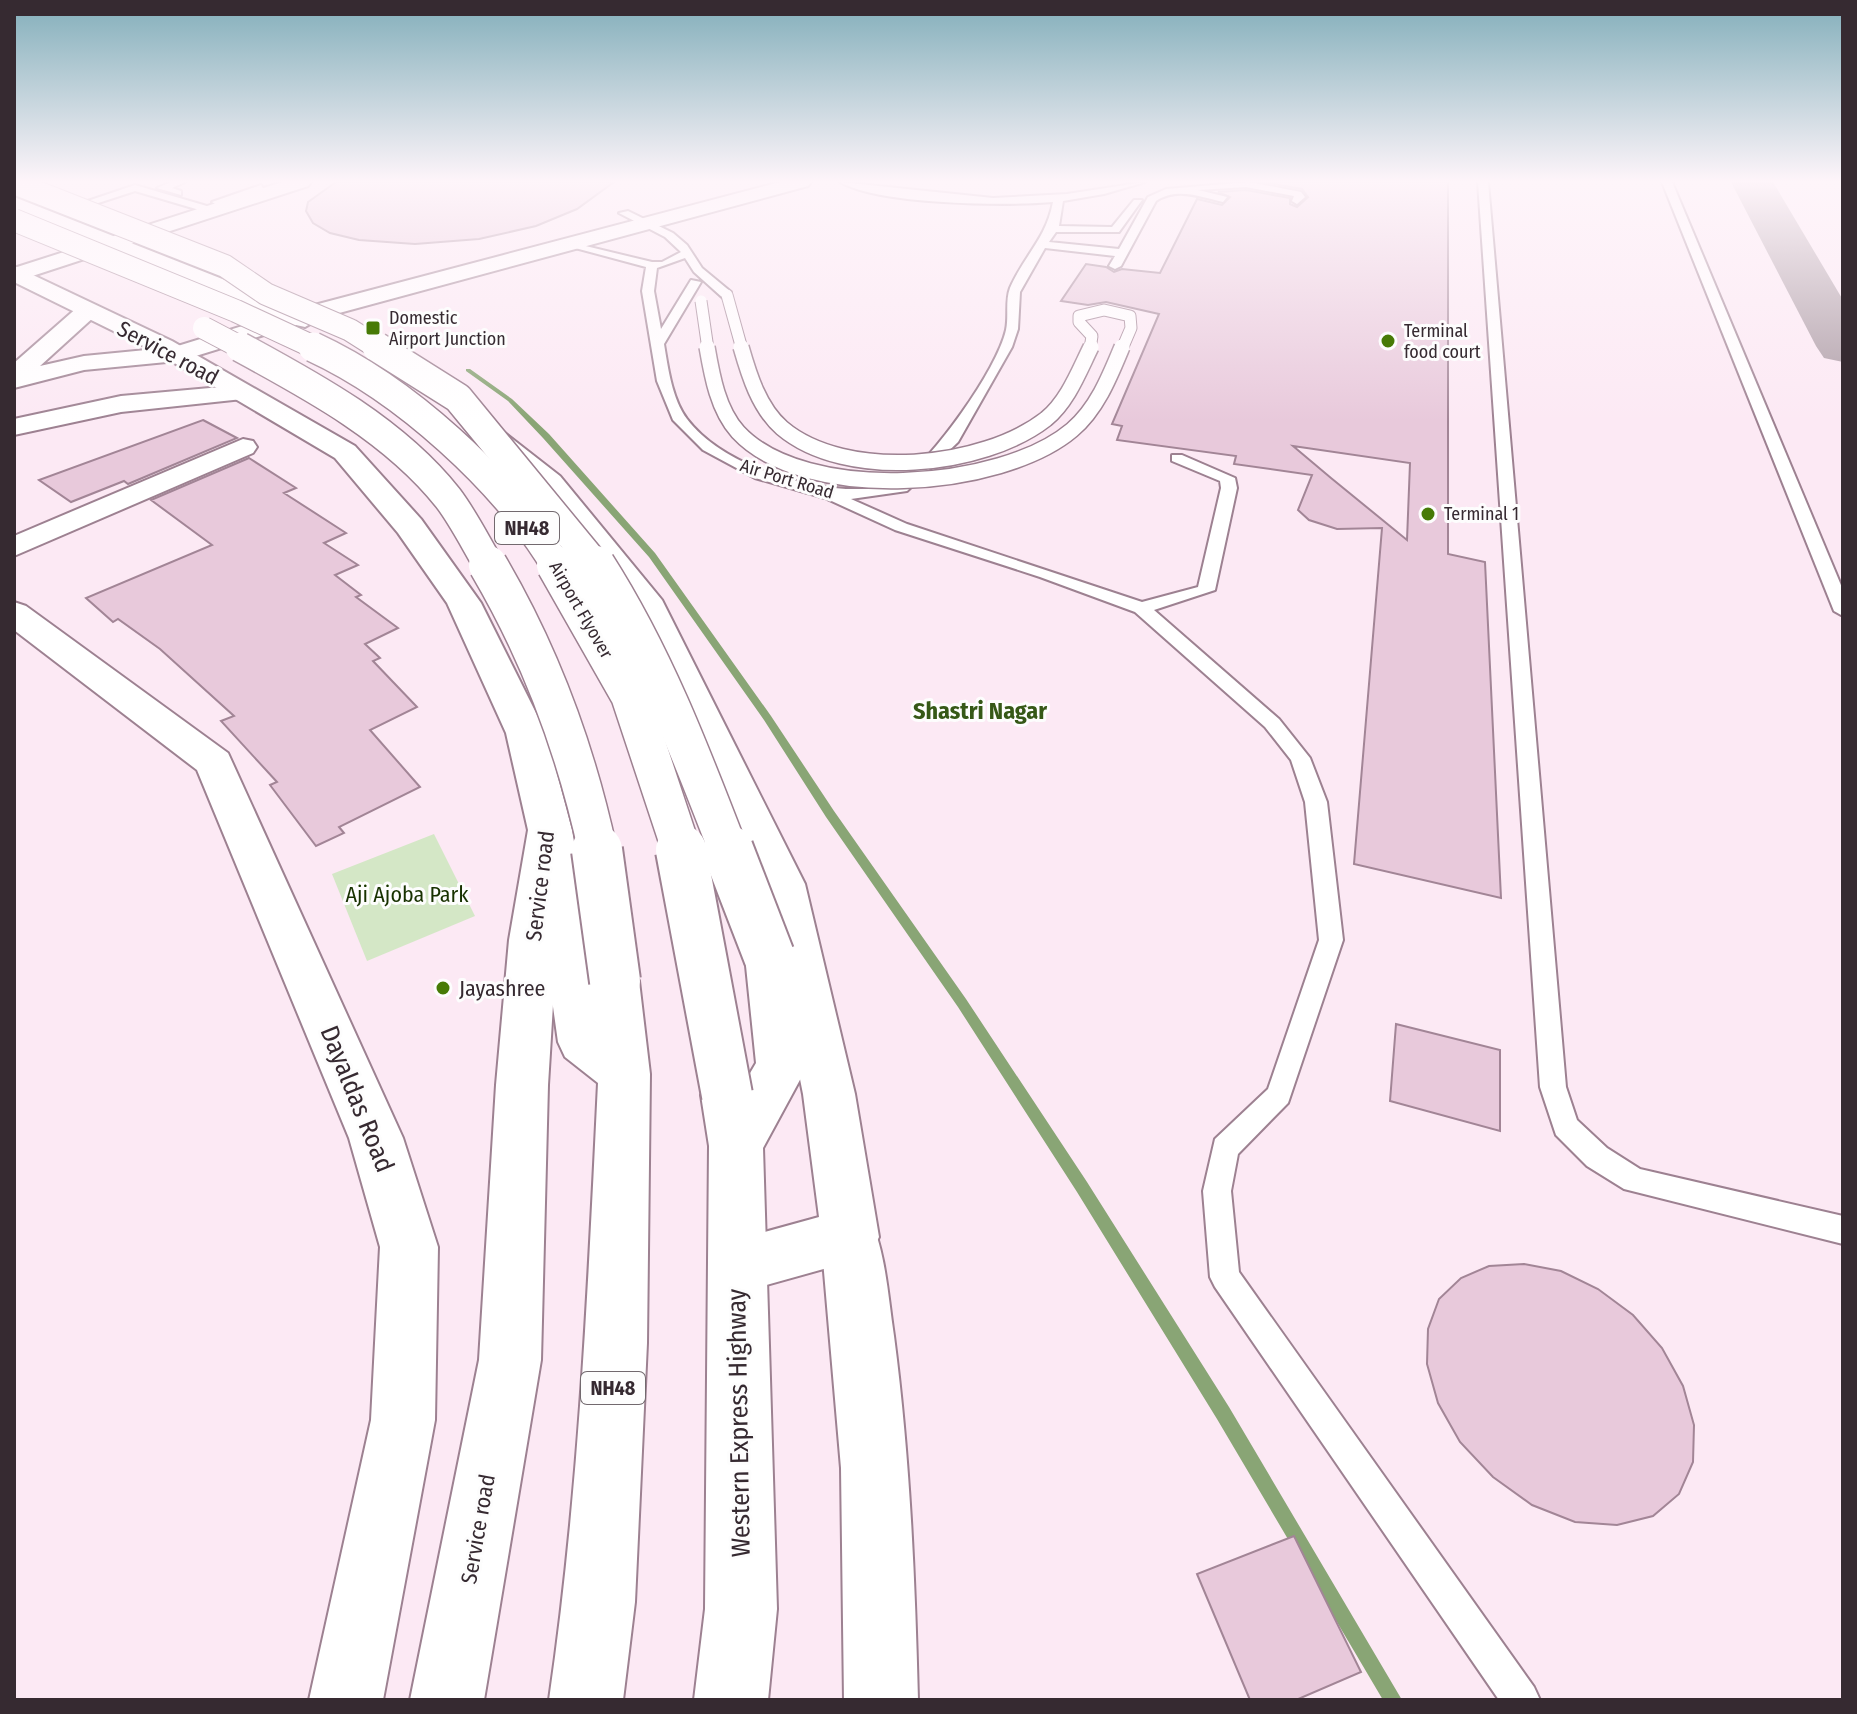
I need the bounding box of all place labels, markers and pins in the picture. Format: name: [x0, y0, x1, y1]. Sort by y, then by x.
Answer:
place label: Domestic Airport Junction: [389, 307, 506, 350]
marker: Domestic Airport Junction: [364, 319, 382, 337]
place label: Terminal food court: [1404, 320, 1481, 363]
marker: Terminal food court: [1379, 332, 1397, 350]
place label: Terminal 1: [1444, 503, 1519, 525]
marker: Terminal 1: [1419, 505, 1437, 523]
place label: Jayashree: [459, 975, 545, 1002]
marker: Jayashree: [434, 979, 452, 997]

